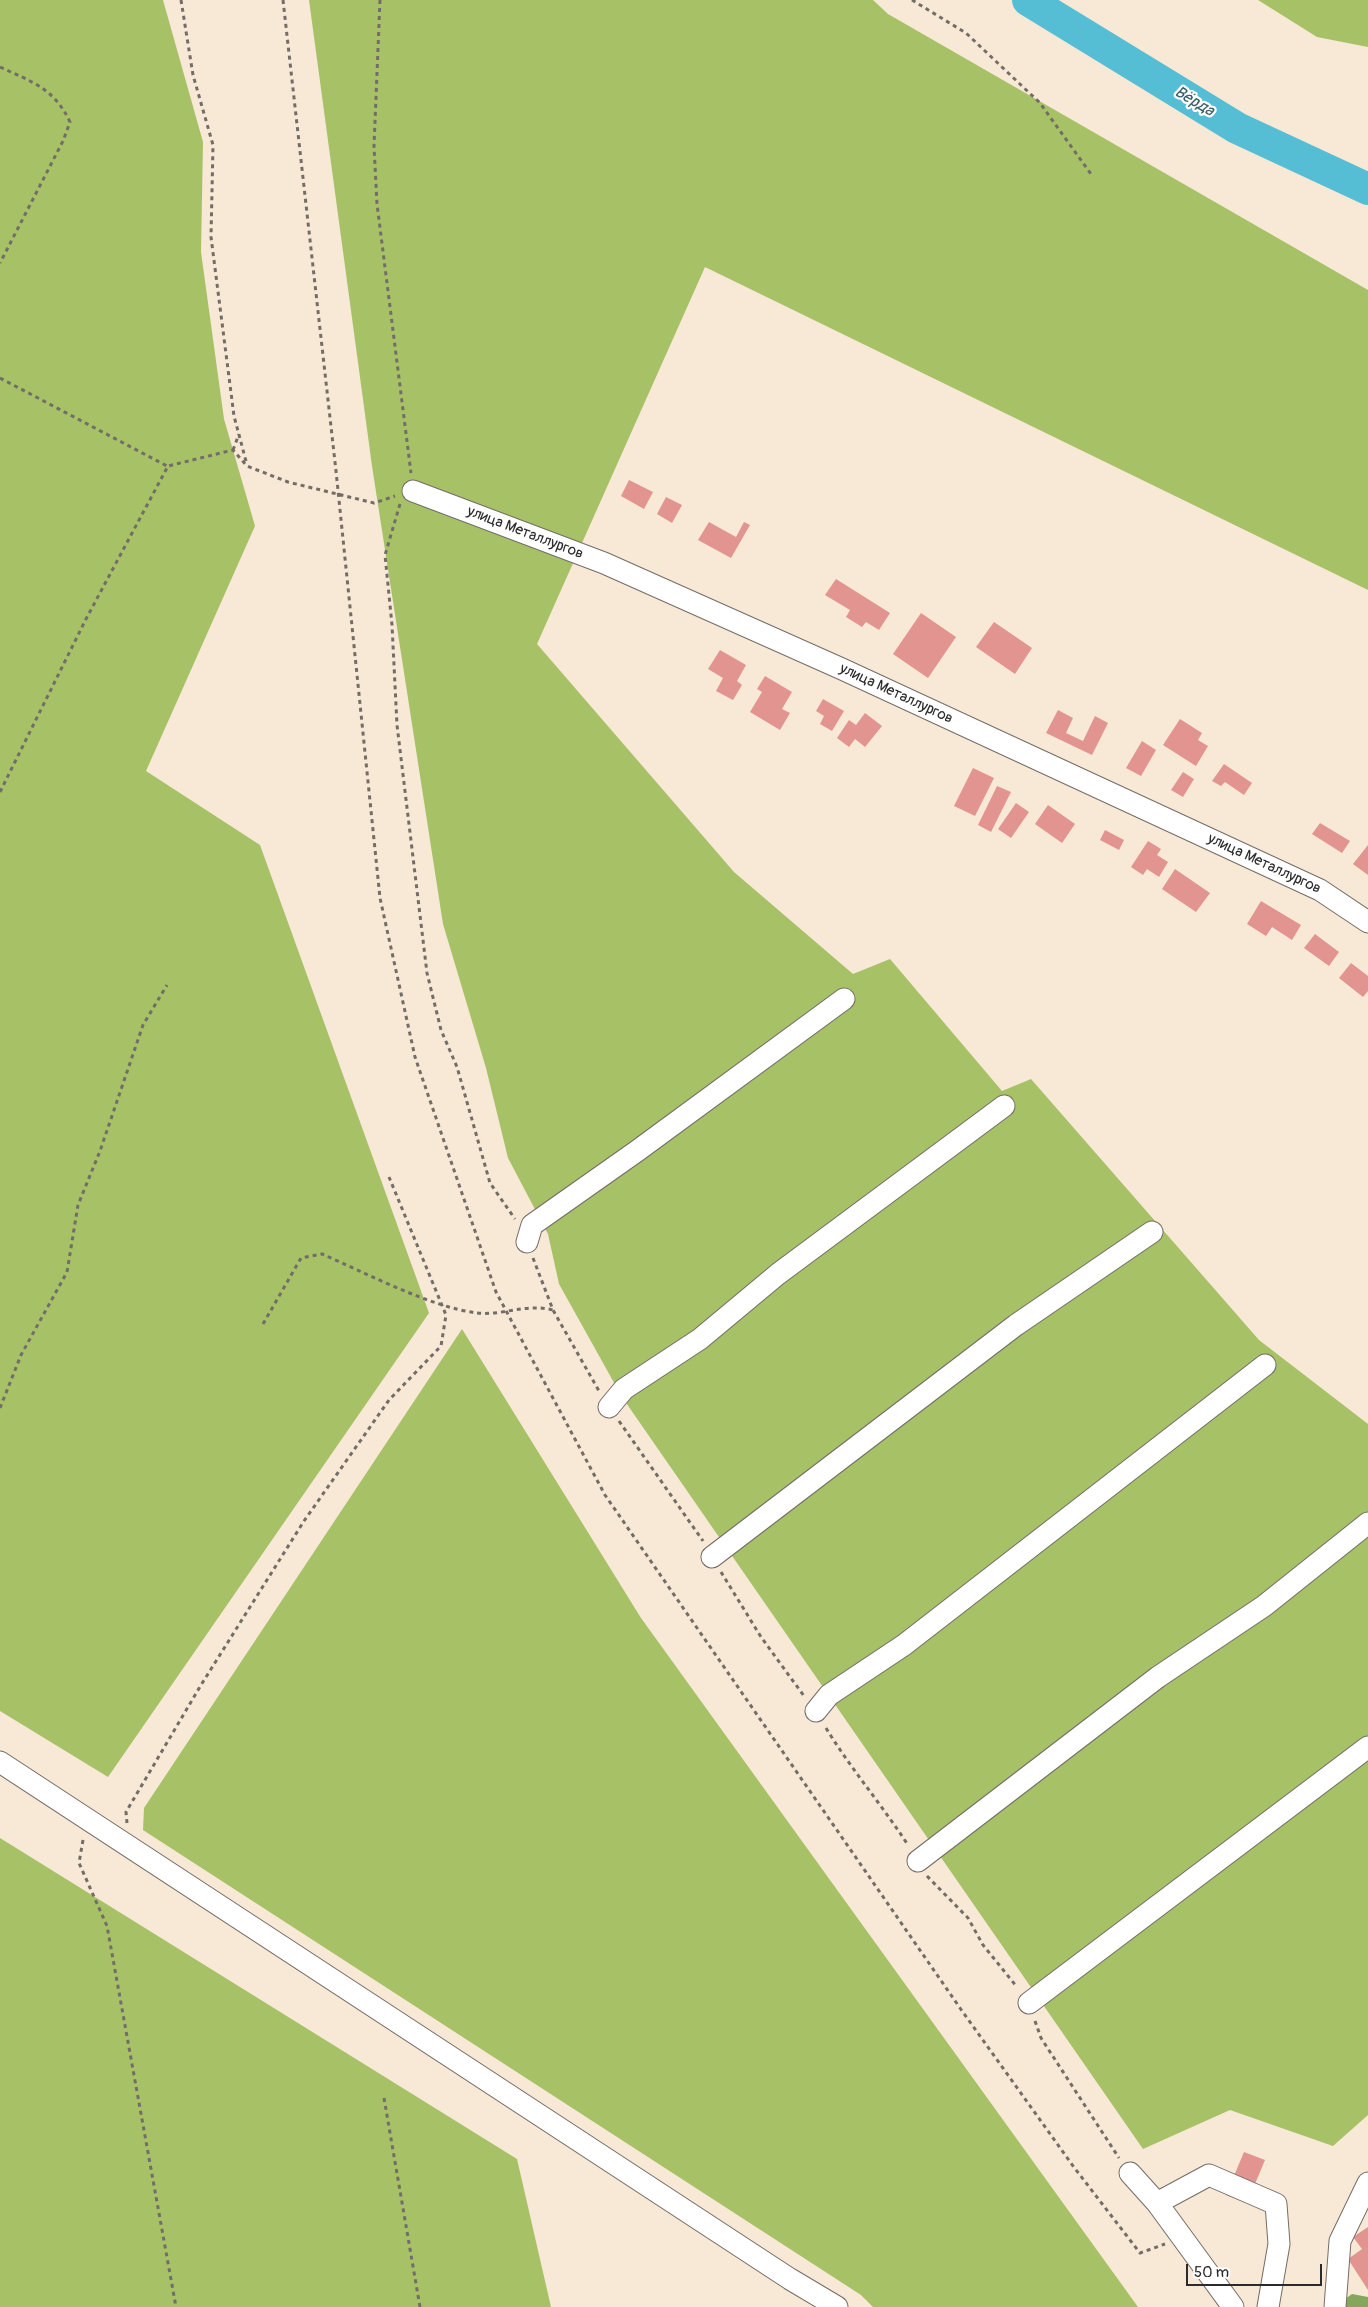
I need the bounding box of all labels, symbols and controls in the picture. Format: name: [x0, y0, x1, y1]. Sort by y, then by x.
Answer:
water label: Вёрда: [1171, 83, 1217, 121]
street label: улица Металлургов: [464, 503, 586, 563]
street label: улица Металлургов: [836, 660, 956, 728]
street label: улица Металлургов: [1204, 830, 1324, 898]
scale bar: [1188, 2254, 1324, 2286]
text: 50 m: [1194, 2263, 1229, 2282]

